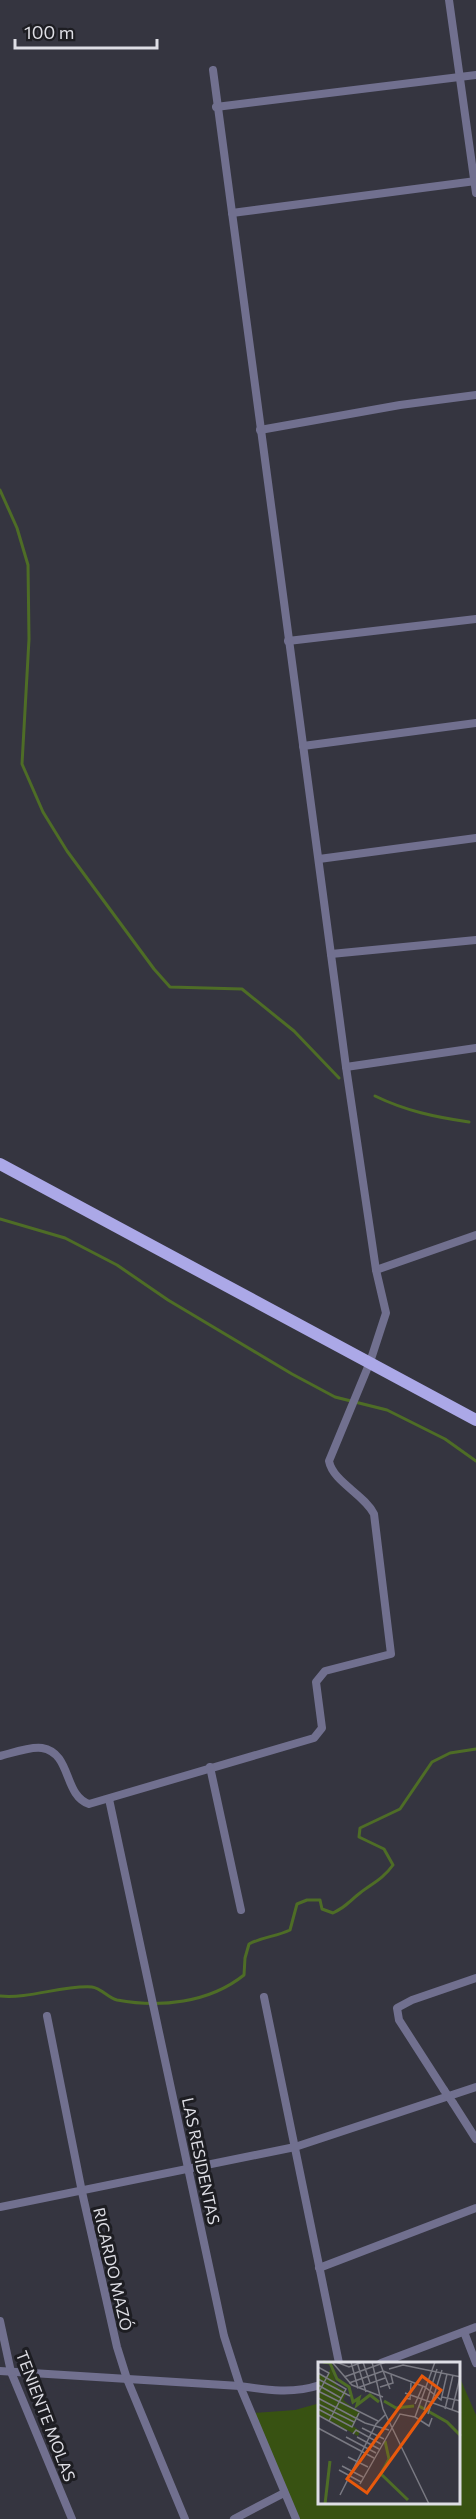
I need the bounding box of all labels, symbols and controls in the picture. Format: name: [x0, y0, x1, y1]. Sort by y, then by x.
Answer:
scale bar: [15, 12, 158, 50]
text: 100 m: [24, 21, 74, 43]
street label: LAS RESIDENTAS: [179, 2096, 224, 2226]
street label: RICARDO MAZÓ: [90, 2205, 137, 2332]
street label: TENIENTE MOLAS: [13, 2348, 80, 2484]
inset map: [318, 2362, 461, 2504]

